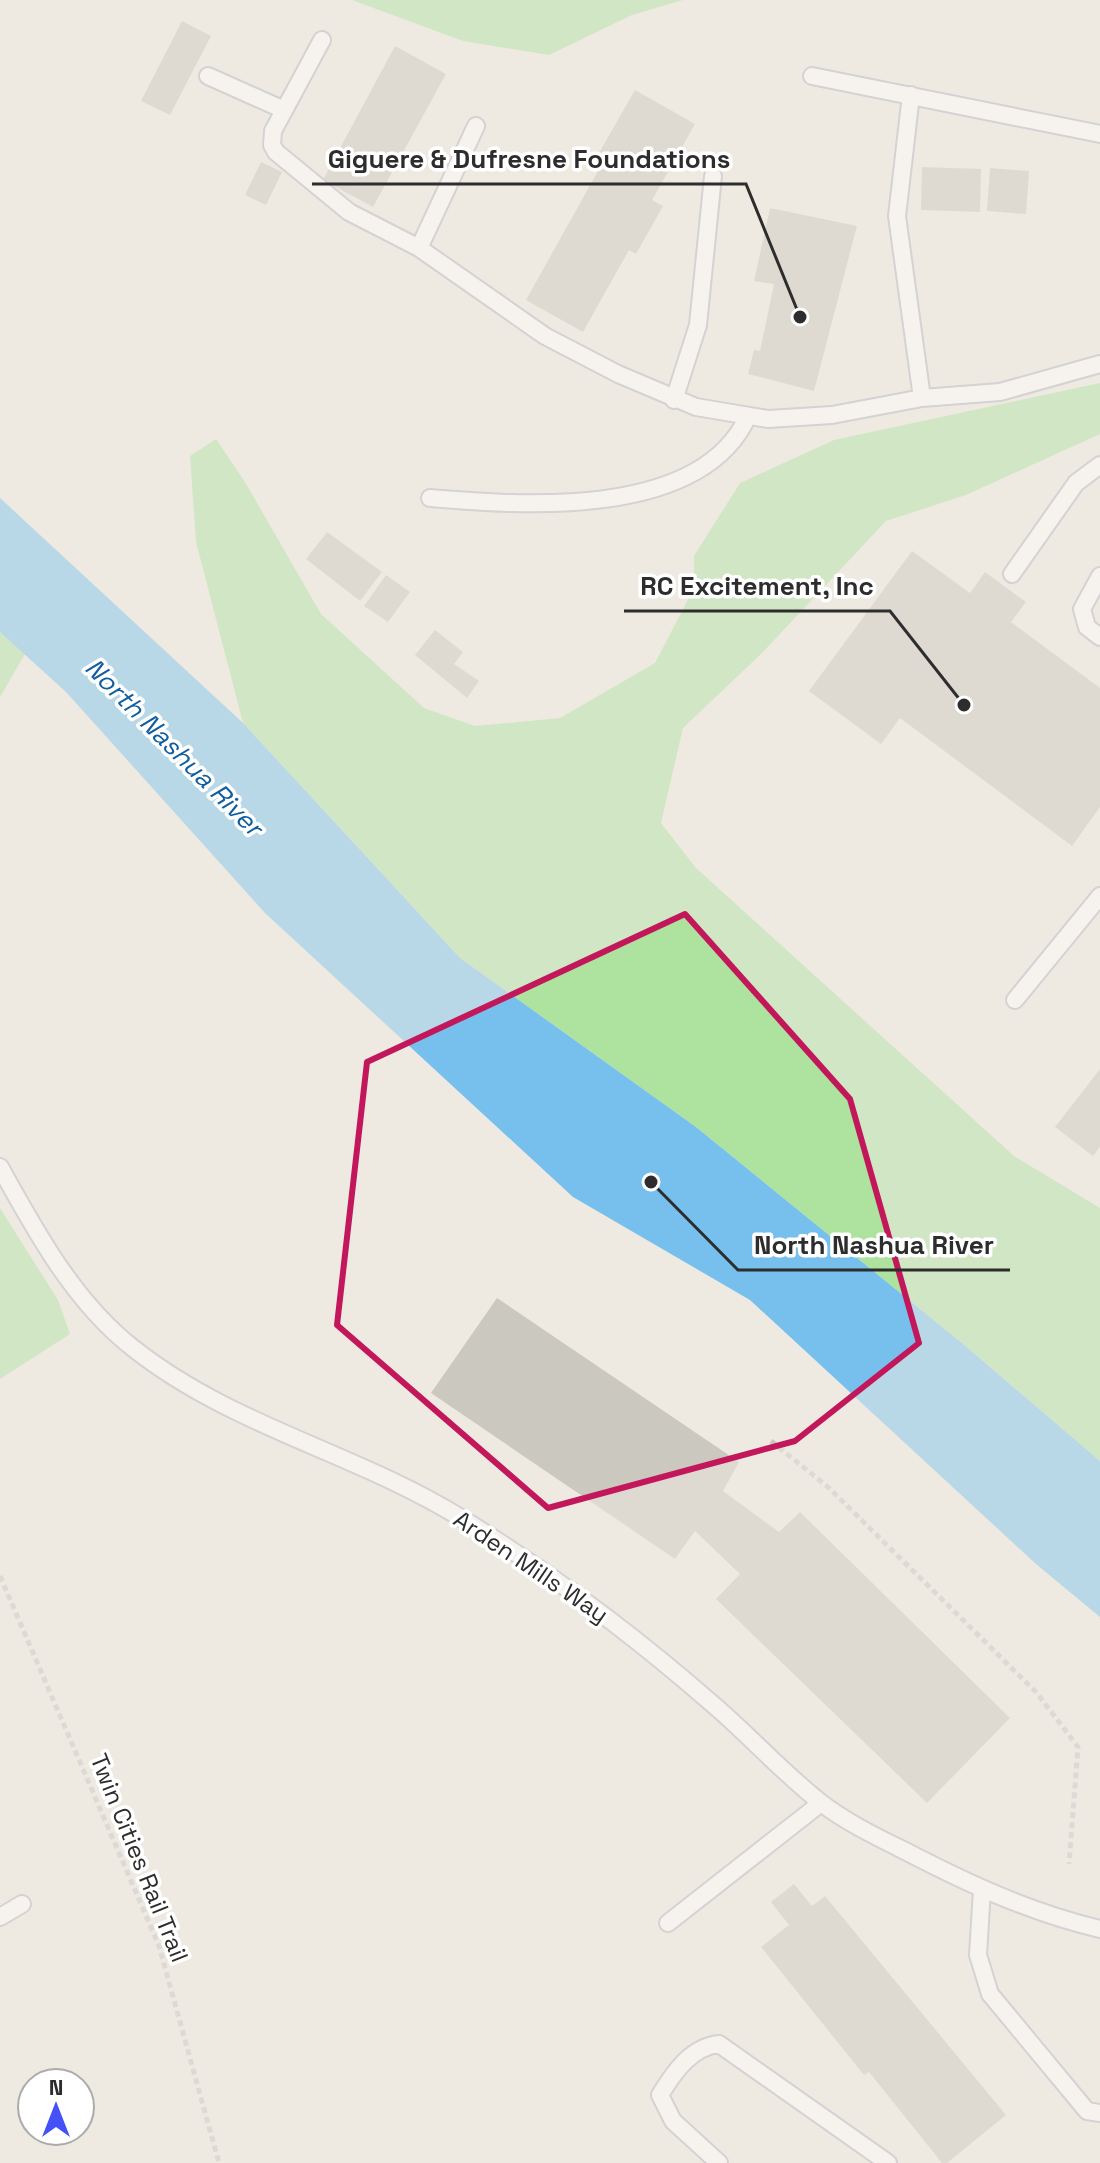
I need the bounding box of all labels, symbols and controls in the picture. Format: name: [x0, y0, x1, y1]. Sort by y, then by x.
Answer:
callout: Giguere & Dufresne Foundations: [312, 134, 746, 184]
text: Giguere & Dufresne Foundations: [328, 142, 730, 176]
callout: RC Excitement, Inc: [624, 561, 890, 611]
text: RC Excitement, Inc: [640, 569, 874, 603]
water label: North Nashua River: [78, 651, 273, 846]
callout: North Nashua River: [738, 1220, 1010, 1270]
text: North Nashua River: [754, 1228, 994, 1262]
street label: Arden Mills Way: [448, 1503, 615, 1630]
street label: Twin Cities Rail Trail: [83, 1749, 195, 1967]
north arrow: [16, 2067, 96, 2147]
text: N: [49, 2073, 63, 2101]

